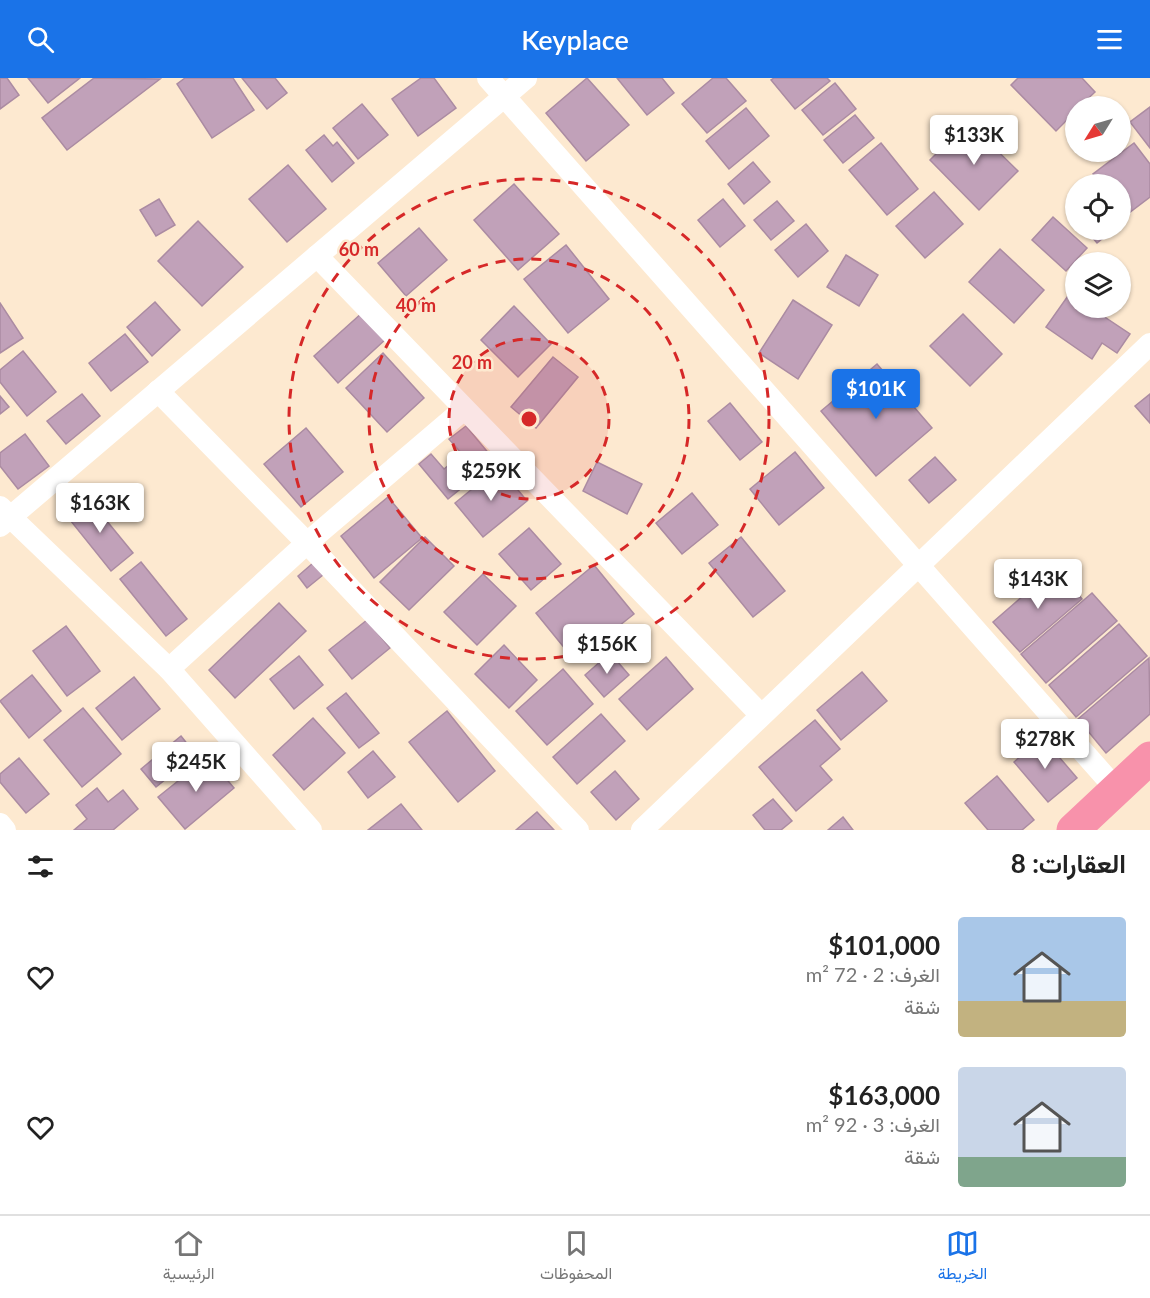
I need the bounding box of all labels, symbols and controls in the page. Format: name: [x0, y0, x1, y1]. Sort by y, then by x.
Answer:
icon: search: [24, 23, 57, 56]
text: Keyplace: [521, 23, 629, 56]
icon: menu: [1093, 23, 1126, 56]
north arrow: [1065, 96, 1131, 162]
map controls: [1065, 96, 1131, 318]
pin: $133K: [932, 115, 1016, 166]
text: $133K: [944, 122, 1004, 146]
button: locate: [1065, 174, 1131, 240]
text: 60 m: [339, 238, 379, 260]
button: layers: [1065, 252, 1131, 318]
text: 40 m: [396, 294, 436, 316]
text: 20 m: [452, 351, 492, 373]
pin: $101K: [834, 369, 918, 420]
text: $101K: [846, 376, 906, 400]
centre of rings: [519, 409, 539, 429]
pin: $259K: [449, 451, 533, 502]
text: $259K: [461, 458, 521, 482]
pin: $163K: [58, 483, 142, 534]
text: $163K: [70, 490, 130, 514]
pin: $143K: [996, 559, 1080, 610]
text: $143K: [1008, 566, 1068, 590]
pin: $156K: [565, 624, 649, 675]
text: $156K: [577, 631, 637, 655]
pin: $278K: [1003, 719, 1087, 770]
text: $278K: [1015, 726, 1075, 750]
pin: $245K: [154, 742, 238, 793]
text: $245K: [166, 749, 226, 773]
text: العقارات: 8: [1011, 847, 1126, 879]
icon: filters: [24, 850, 57, 883]
text: $101,000: [828, 929, 940, 961]
icon: home: [1006, 941, 1078, 1013]
icon: heart: [24, 961, 57, 994]
text: الغرف: 2 · 72 m²: [806, 962, 940, 986]
text: شقة: [904, 994, 940, 1018]
text: $163,000: [828, 1079, 940, 1111]
icon: home: [1006, 1091, 1078, 1163]
icon: heart: [24, 1111, 57, 1144]
text: الغرف: 3 · 92 m²: [806, 1112, 940, 1136]
text: شقة: [904, 1144, 940, 1168]
tab: الرئيسية: [163, 1227, 215, 1288]
tab: المحفوظات: [540, 1227, 612, 1288]
tab: الخريطة: [938, 1227, 987, 1288]

